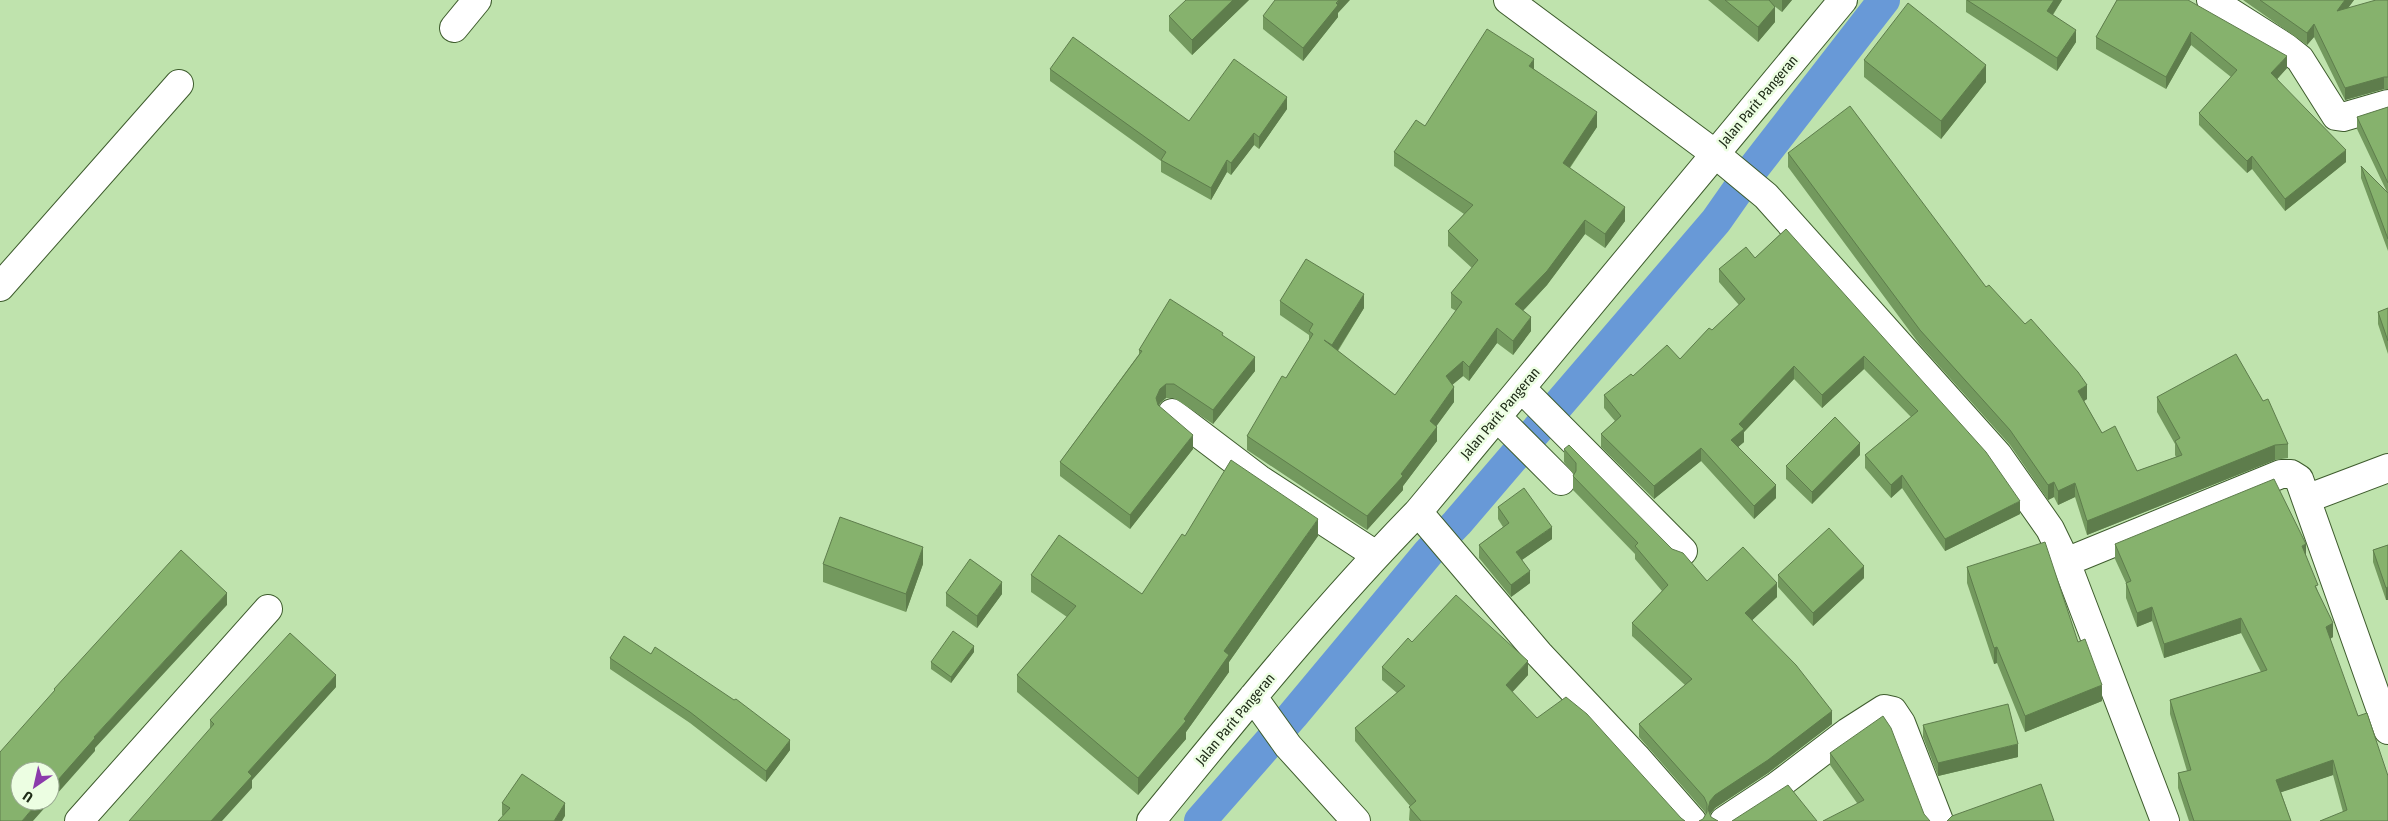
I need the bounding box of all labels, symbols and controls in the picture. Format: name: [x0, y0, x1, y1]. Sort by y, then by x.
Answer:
street label: Jalan Parit Pangeran: [1715, 52, 1802, 151]
street label: Jalan Parit Pangeran: [1457, 364, 1544, 463]
street label: Jalan Parit Pangeran: [1192, 670, 1279, 769]
north arrow: [10, 761, 60, 811]
text: U: [20, 787, 36, 806]

